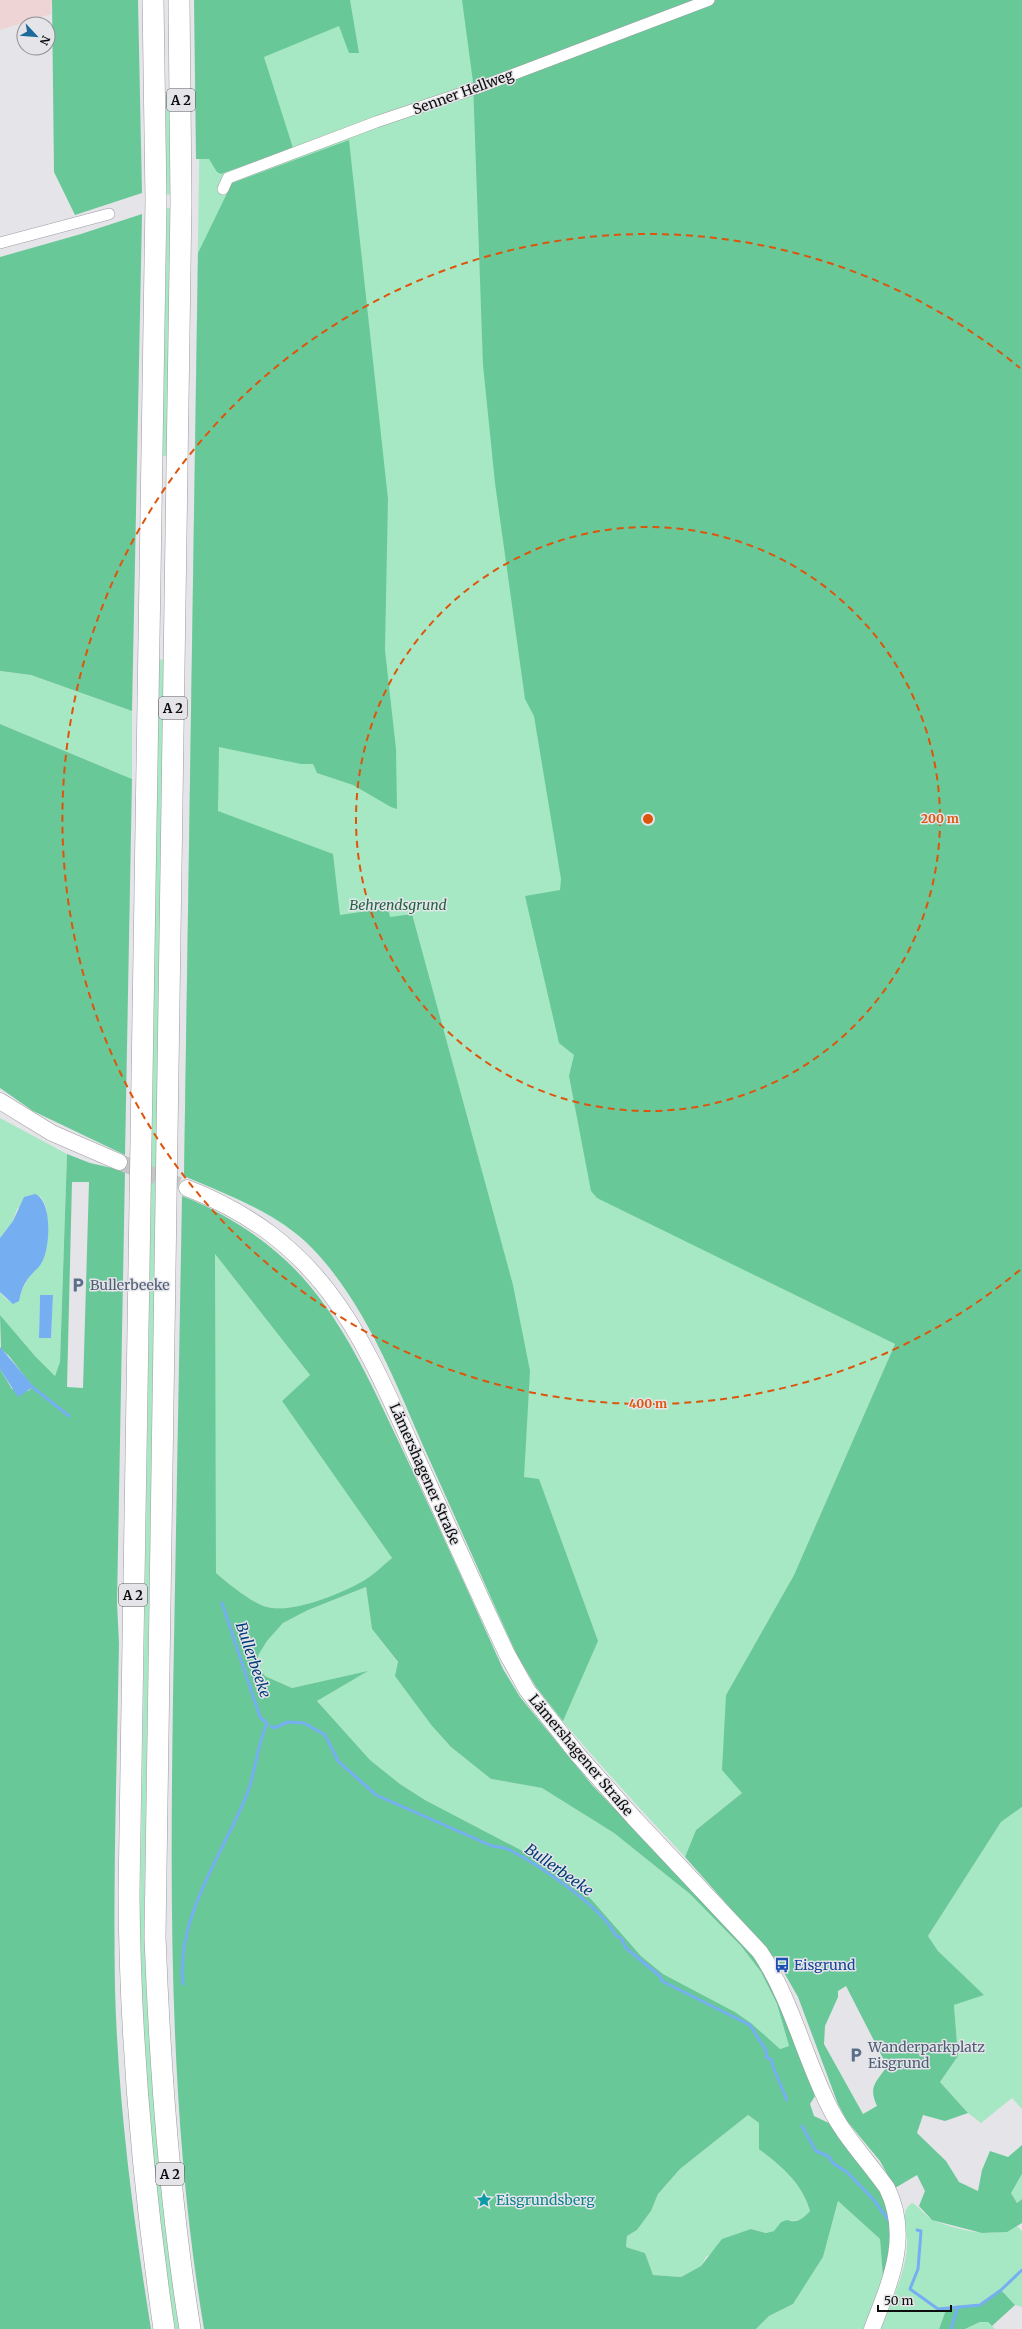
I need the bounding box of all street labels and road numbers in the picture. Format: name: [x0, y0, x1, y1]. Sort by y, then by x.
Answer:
street label: Senner Hellweg: [410, 65, 516, 119]
road number: A 2: [167, 89, 195, 111]
road number: A 2: [159, 697, 187, 719]
street label: Lämershagener Straße: [386, 1400, 464, 1548]
road number: A 2: [119, 1584, 147, 1606]
street label: Lämershagener Straße: [525, 1691, 637, 1819]
road number: A 2: [156, 2163, 184, 2185]

